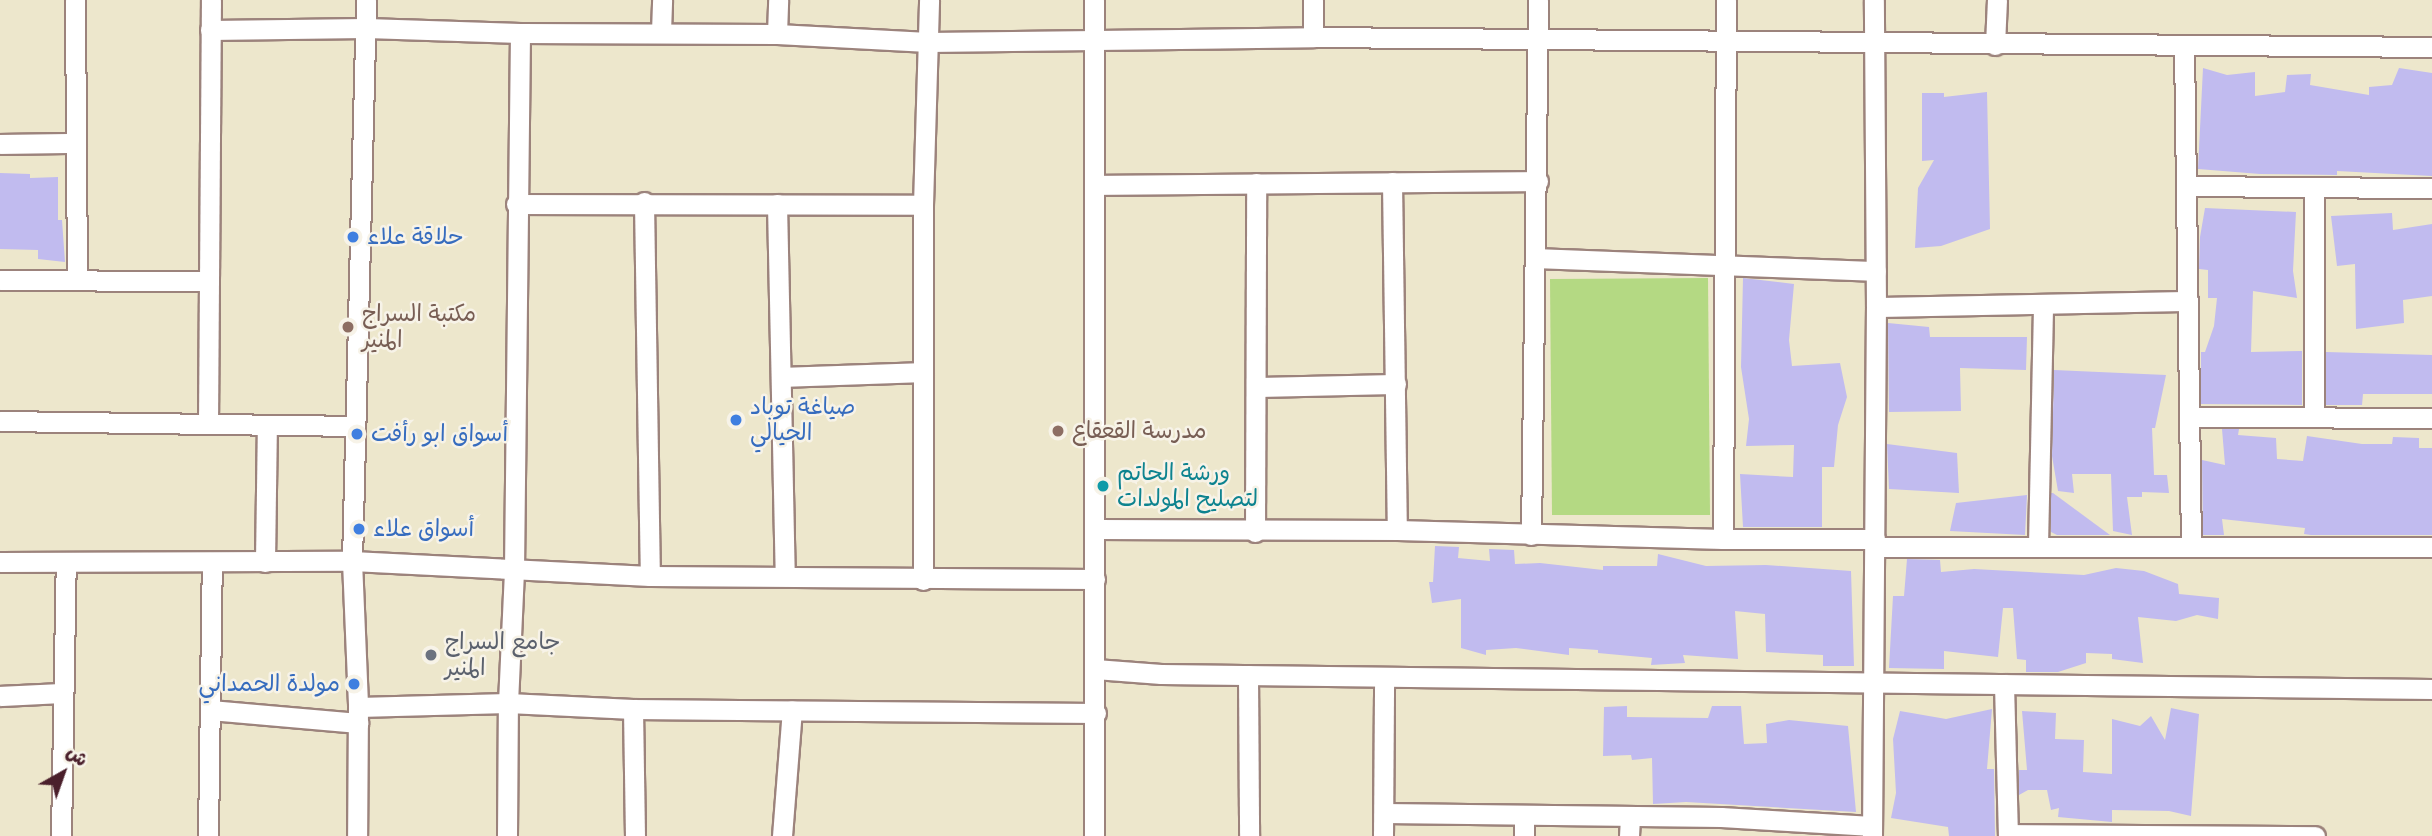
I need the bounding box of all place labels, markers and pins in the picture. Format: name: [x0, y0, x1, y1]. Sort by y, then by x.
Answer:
place label: حلاقة علاء: [367, 223, 464, 251]
marker: حلاقة علاء: [345, 229, 361, 245]
place label: مكتبة السراج المنير: [362, 300, 476, 354]
marker: مكتبة السراج المنير: [340, 319, 356, 335]
place label: صياغة توباد الحيالي: [750, 393, 855, 447]
marker: صياغة توباد الحيالي: [728, 412, 744, 428]
place label: مدرسة القعقاع: [1072, 417, 1207, 445]
place label: أسواق ابو رأفت: [371, 420, 508, 448]
marker: مدرسة القعقاع: [1050, 423, 1066, 439]
marker: أسواق ابو رأفت: [349, 426, 365, 442]
place label: ورشة الحاتم لتصليح المولدات: [1117, 459, 1258, 513]
marker: ورشة الحاتم لتصليح المولدات: [1095, 478, 1111, 494]
place label: أسواق علاء: [373, 515, 474, 543]
marker: أسواق علاء: [351, 521, 367, 537]
place label: جامع السراج المنير: [445, 628, 560, 682]
marker: جامع السراج المنير: [423, 647, 439, 663]
place label: مولدة الحمداني: [199, 670, 340, 698]
marker: مولدة الحمداني: [346, 676, 362, 692]

